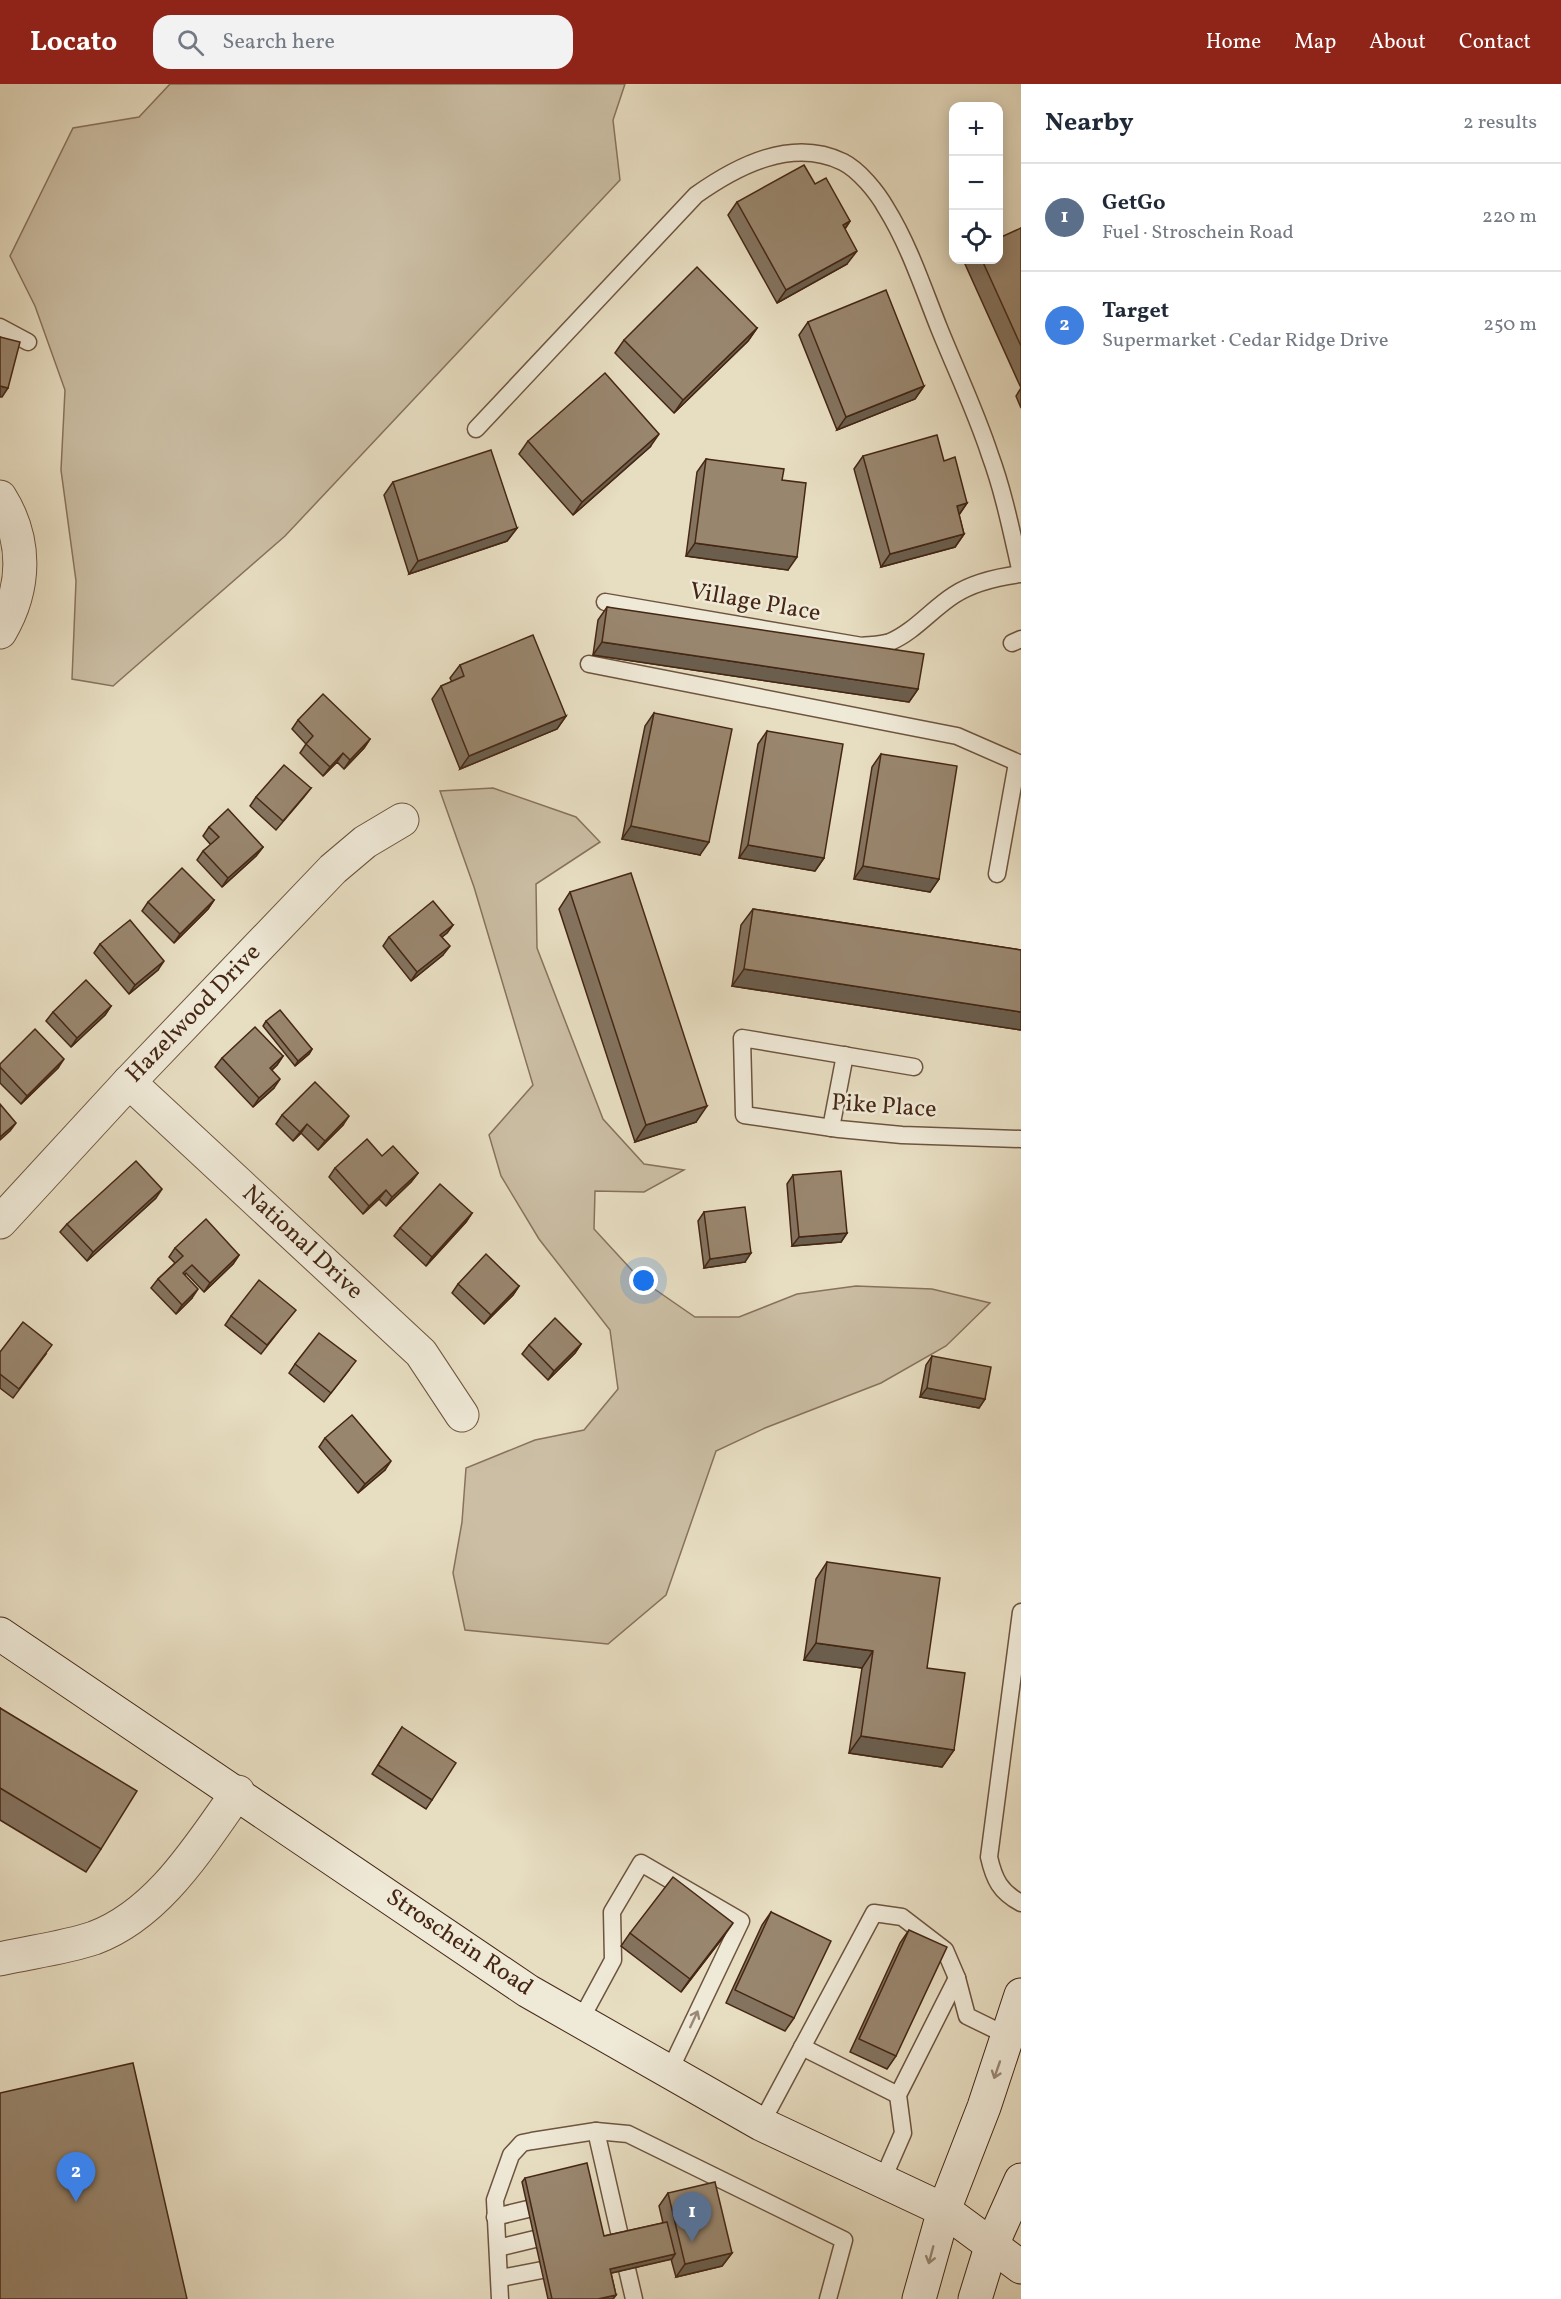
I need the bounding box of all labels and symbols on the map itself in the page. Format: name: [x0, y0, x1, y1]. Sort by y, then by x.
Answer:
street label: Village Place: [687, 575, 823, 631]
street label: Hazelwood Drive: [119, 937, 269, 1091]
street label: Pike Place: [830, 1086, 938, 1128]
street label: National Drive: [234, 1178, 370, 1308]
your location: [629, 1266, 658, 1295]
street label: Stroschein Road: [379, 1881, 539, 2005]
one-way arrow: [689, 2010, 701, 2028]
one-way arrow: [990, 2060, 1001, 2079]
pin: 2: [56, 2152, 96, 2202]
pin: 1: [672, 2192, 712, 2242]
one-way arrow: [925, 2245, 937, 2264]

